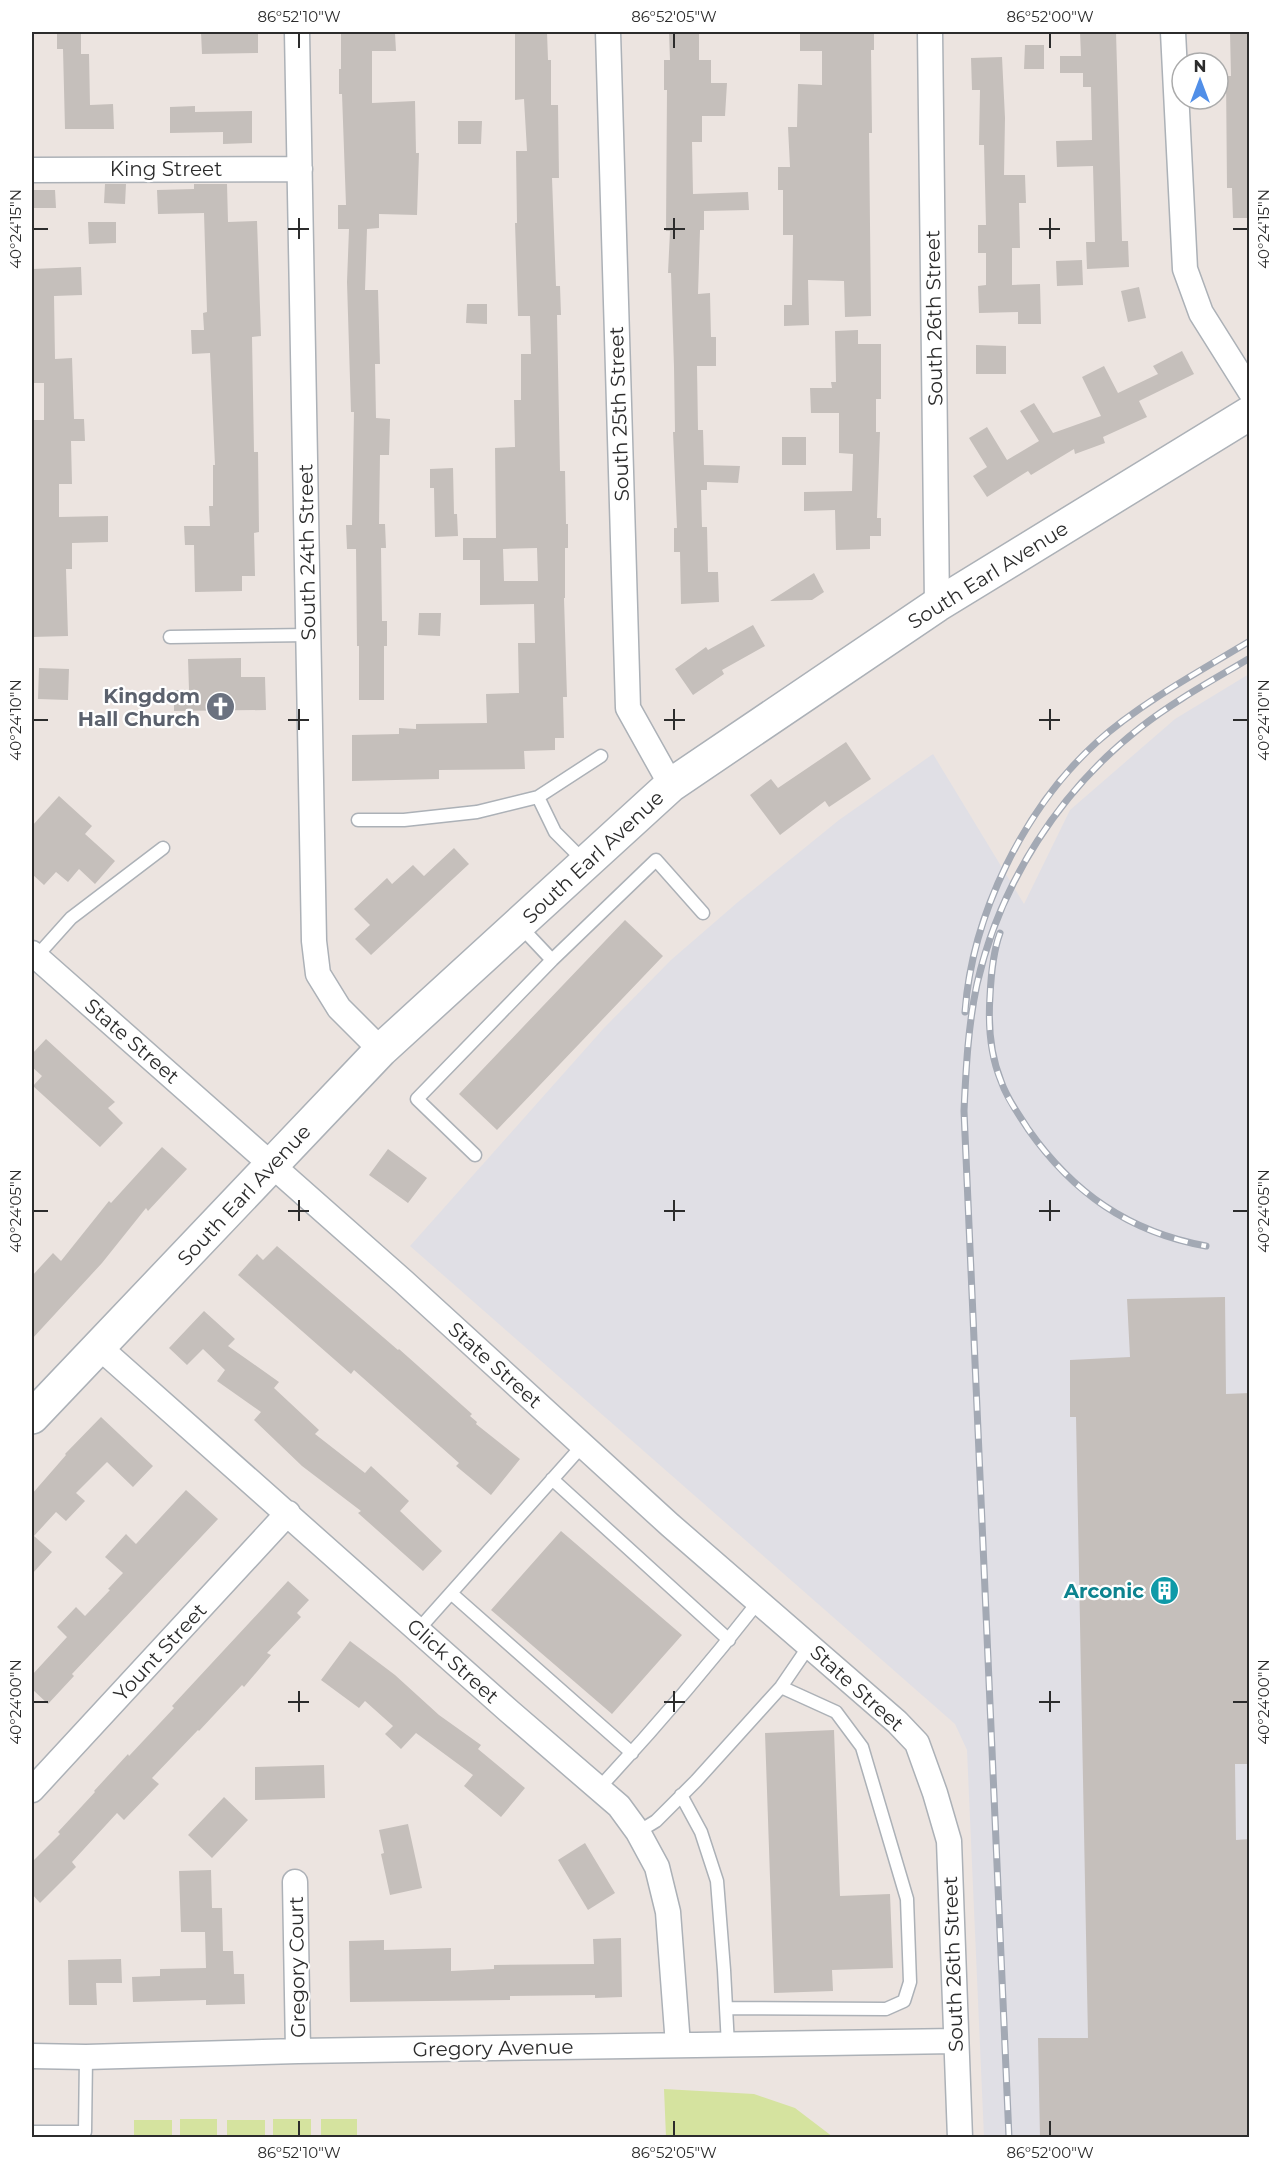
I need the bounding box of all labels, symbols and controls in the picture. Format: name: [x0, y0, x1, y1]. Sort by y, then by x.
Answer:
text: 86°52'10"W: [257, 7, 341, 26]
text: 86°52'05"W: [631, 7, 717, 26]
text: 86°52'00"W: [1006, 7, 1094, 26]
north arrow: [1170, 51, 1230, 111]
text: N: [1194, 57, 1206, 76]
street label: King Street: [110, 157, 222, 181]
text: 40°24'15"N: [6, 189, 25, 269]
text: 40°24'15"N: [1254, 189, 1273, 269]
street label: South 26th Street: [920, 230, 948, 406]
street label: South 25th Street: [604, 326, 634, 502]
street label: South 24th Street: [293, 463, 321, 641]
street label: South Earl Avenue: [904, 516, 1072, 634]
text: 40°24'10"N: [6, 679, 25, 761]
text: 40°24'10"N: [1254, 679, 1273, 761]
place label: Kingdom Hall Church: [78, 684, 200, 731]
church icon: Kingdom Hall Church: [205, 691, 237, 723]
street label: South Earl Avenue: [517, 785, 669, 929]
street label: State Street: [80, 993, 184, 1089]
street label: South Earl Avenue: [172, 1119, 316, 1271]
text: 40°24'05"N: [6, 1169, 25, 1253]
text: 40°24'05"N: [1254, 1169, 1273, 1253]
street label: State Street: [443, 1317, 547, 1413]
building icon: Arconic: [1149, 1575, 1181, 1607]
place label: Arconic: [1063, 1579, 1144, 1603]
street label: Yount Street: [109, 1598, 211, 1706]
street label: Glick Street: [402, 1614, 504, 1708]
street label: State Street: [805, 1640, 909, 1736]
text: 40°24'00"N: [6, 1659, 25, 1745]
text: 40°24'00"N: [1254, 1659, 1273, 1745]
street label: South 26th Street: [938, 1876, 968, 2052]
street label: Gregory Court: [284, 1896, 310, 2038]
street label: Gregory Avenue: [412, 2035, 574, 2061]
text: 86°52'10"W: [257, 2143, 341, 2162]
text: 86°52'05"W: [631, 2143, 717, 2162]
text: 86°52'00"W: [1006, 2143, 1094, 2162]

